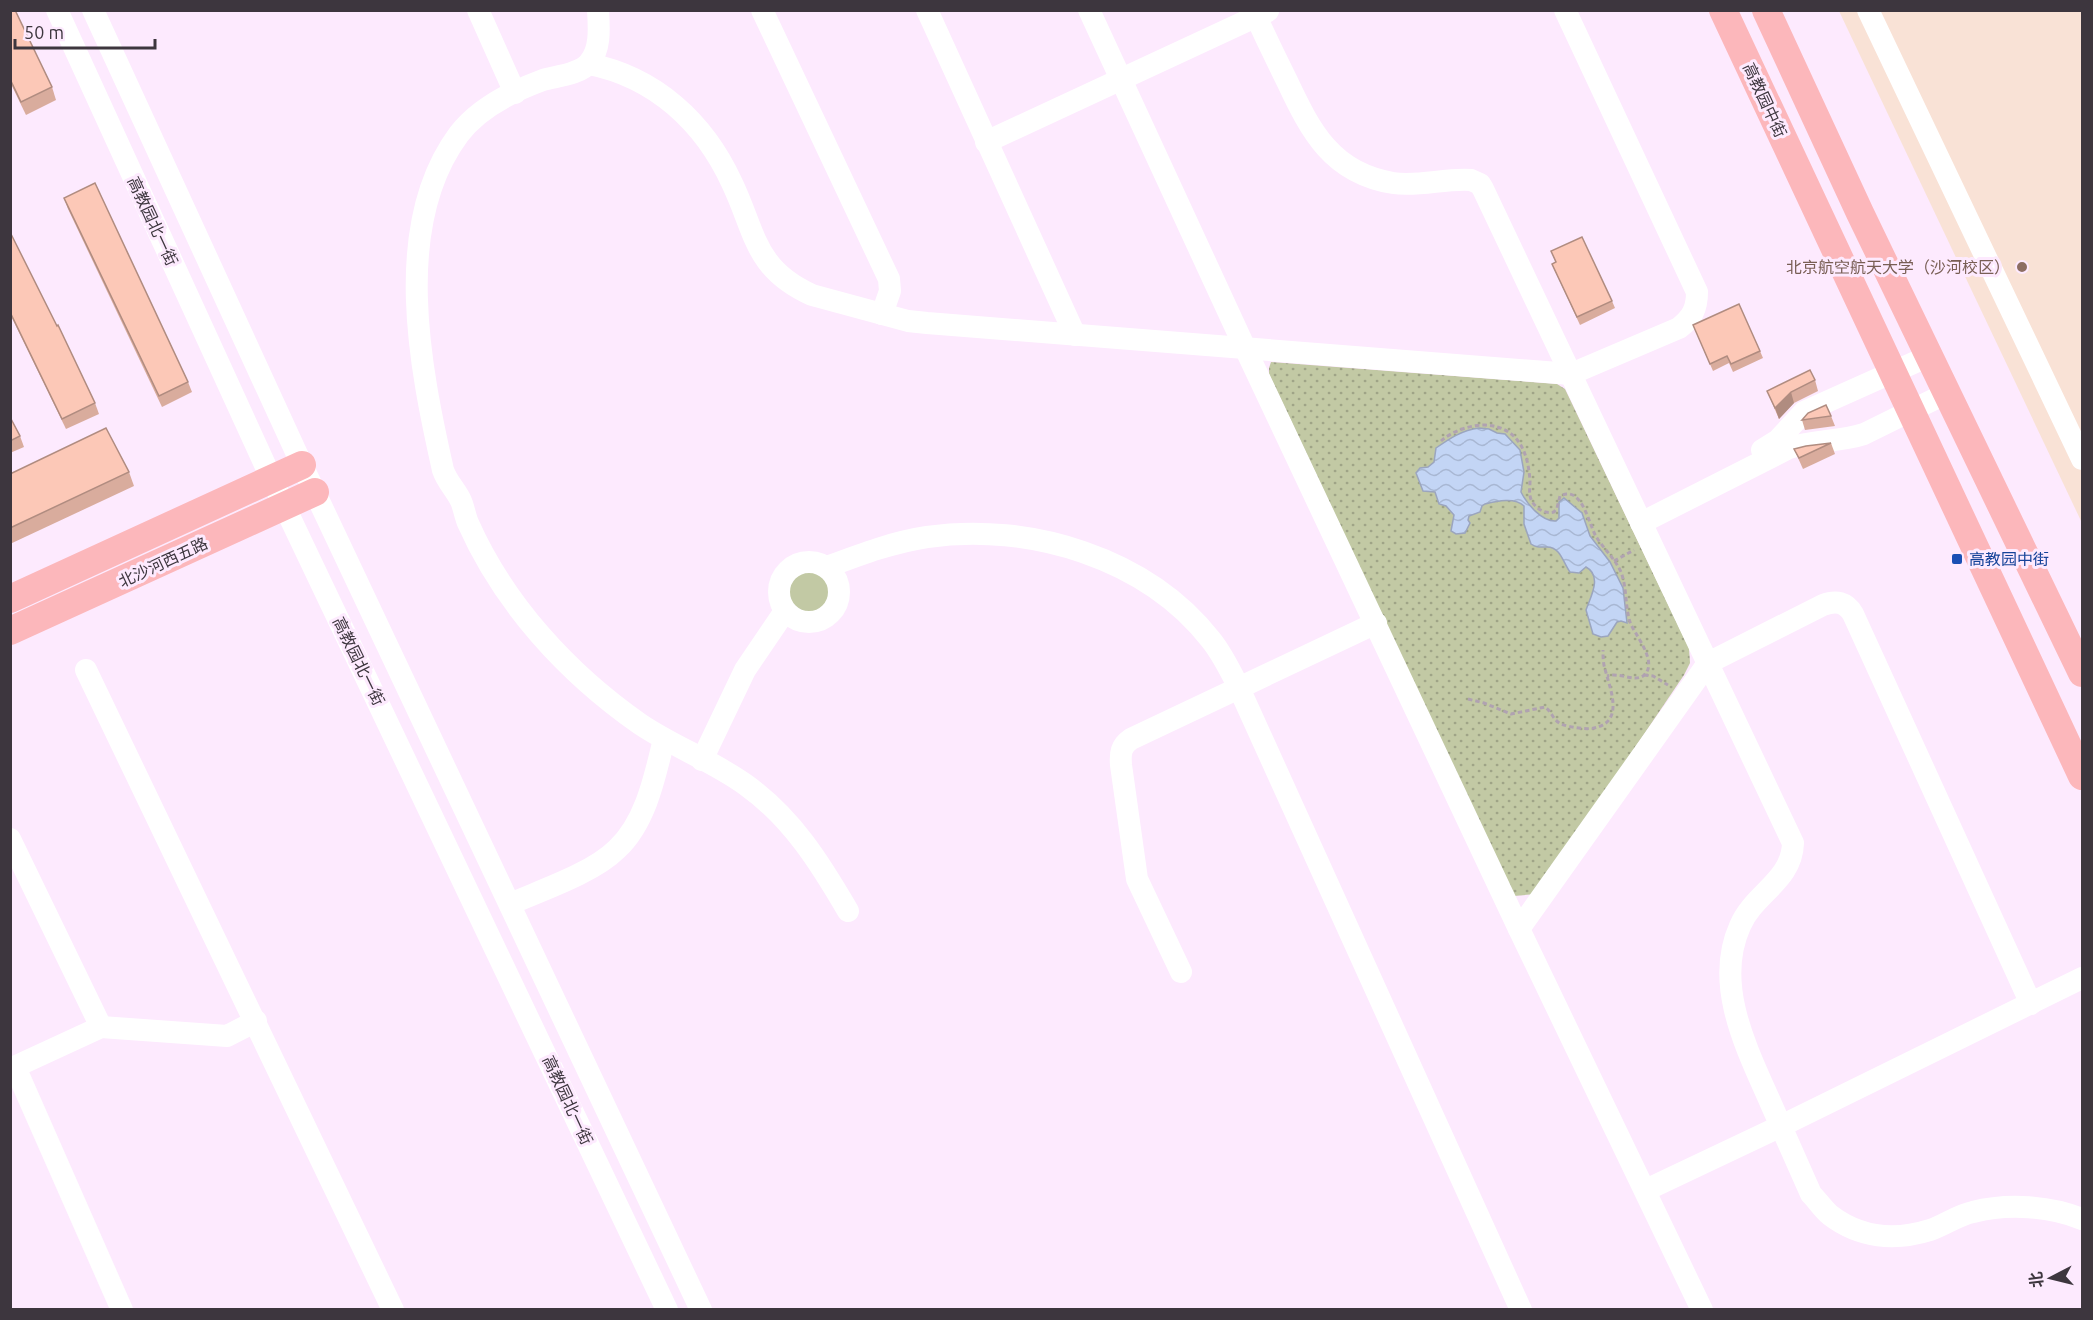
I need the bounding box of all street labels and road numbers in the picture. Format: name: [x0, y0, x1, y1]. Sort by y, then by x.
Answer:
street label: 高教园中街: [1740, 60, 1790, 140]
street label: 高教园北一街: [125, 174, 181, 268]
street label: 北沙河西五路: [116, 534, 210, 590]
street label: 高教园北一街: [330, 614, 388, 708]
street label: 高教园北一街: [540, 1053, 596, 1147]

